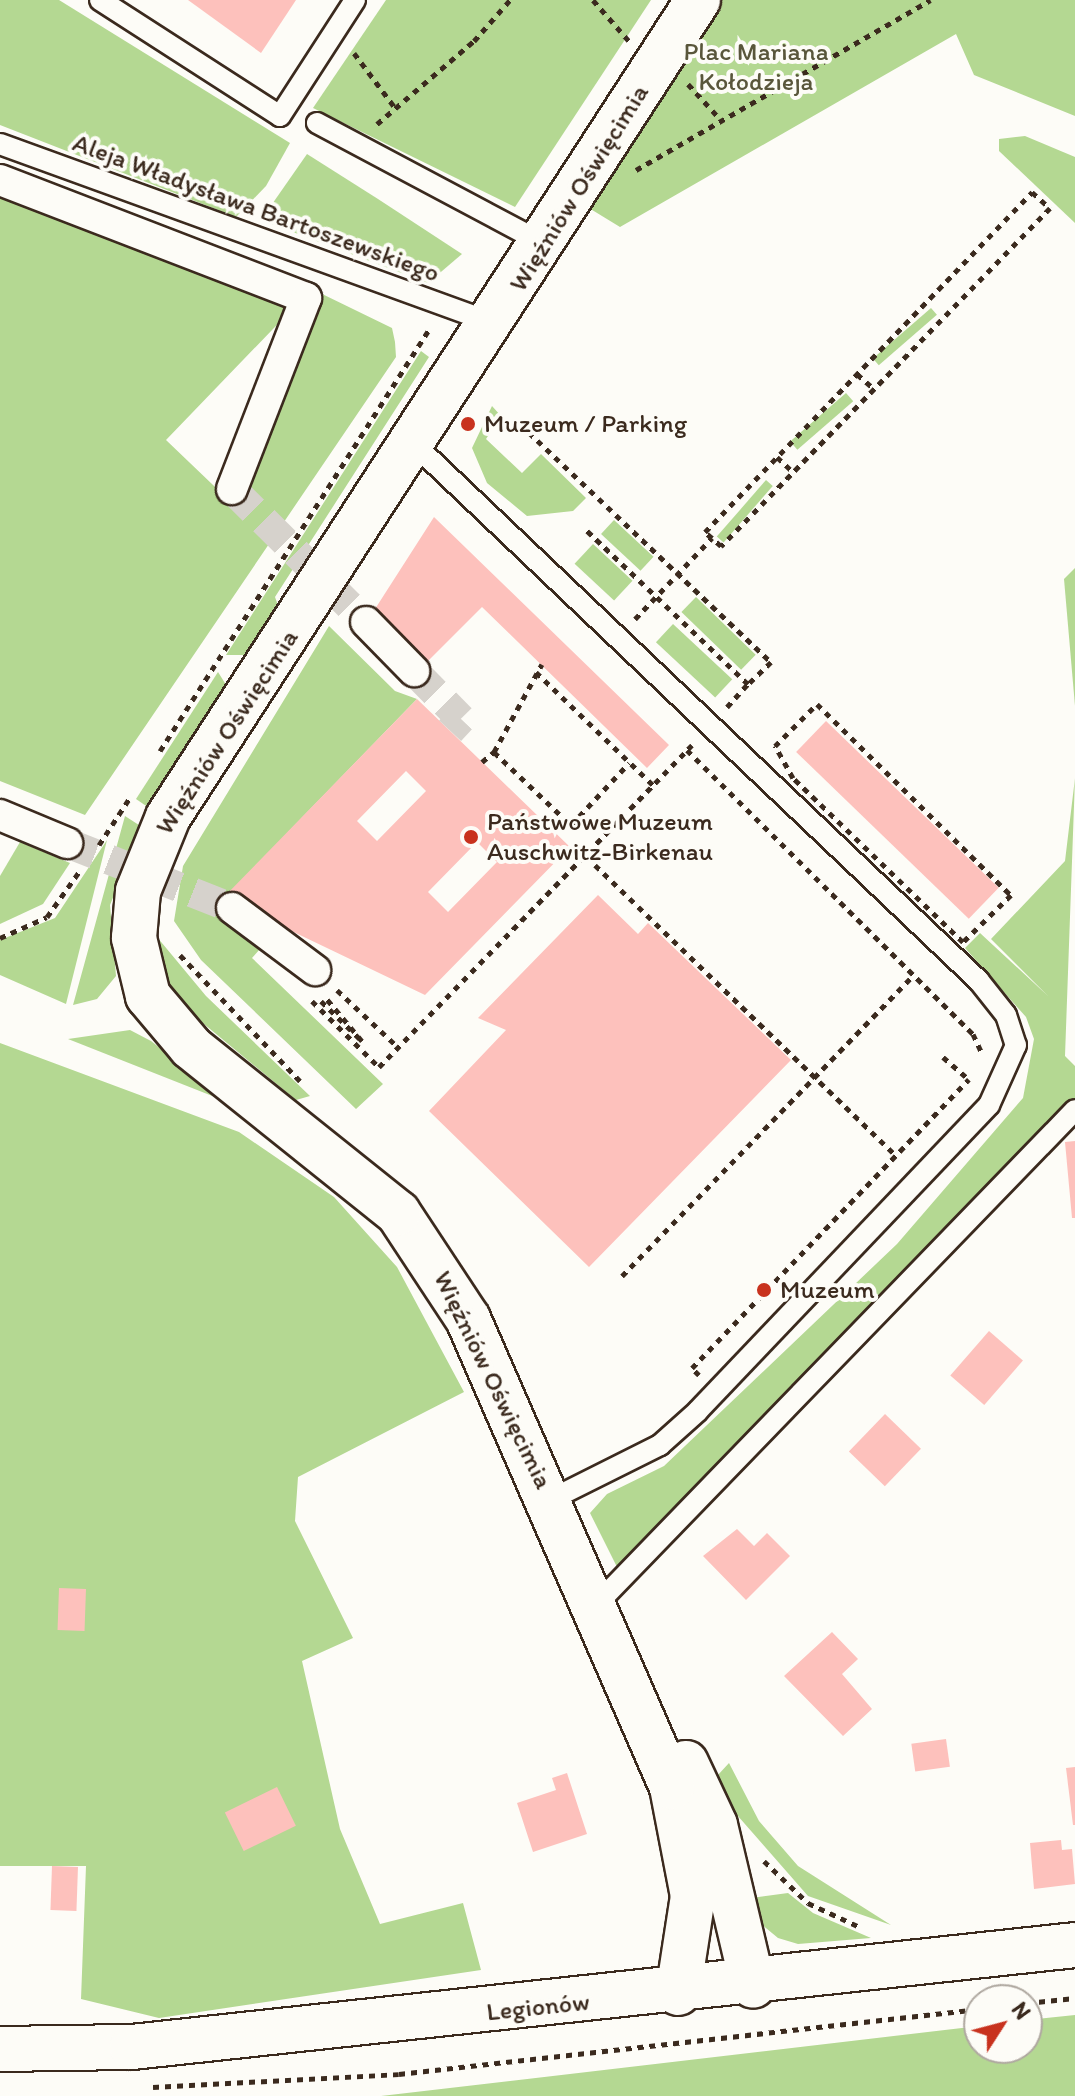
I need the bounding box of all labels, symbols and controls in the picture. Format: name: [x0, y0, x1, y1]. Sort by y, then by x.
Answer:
park label: Plac Mariana Kołodzieja: [683, 36, 829, 98]
street label: Więźniów Oświęcimia: [502, 78, 656, 298]
street label: Aleja Władysława Bartoszewskiego: [68, 127, 444, 289]
place label: Muzeum / Parking: [484, 408, 687, 440]
marker: Muzeum / Parking: [459, 415, 477, 433]
street label: Więźniów Oświęcimia: [149, 623, 305, 841]
place label: Państwowe Muzeum Auschwitz-Birkenau: [487, 806, 713, 868]
marker: Państwowe Muzeum Auschwitz-Birkenau: [462, 828, 480, 846]
street label: Więźniów Oświęcimia: [427, 1266, 559, 1494]
place label: Muzeum: [780, 1274, 875, 1306]
marker: Muzeum: [755, 1281, 773, 1299]
north arrow: [963, 1984, 1043, 2064]
street label: Legionów: [485, 1986, 591, 2028]
text: N: [1006, 1997, 1036, 2025]

